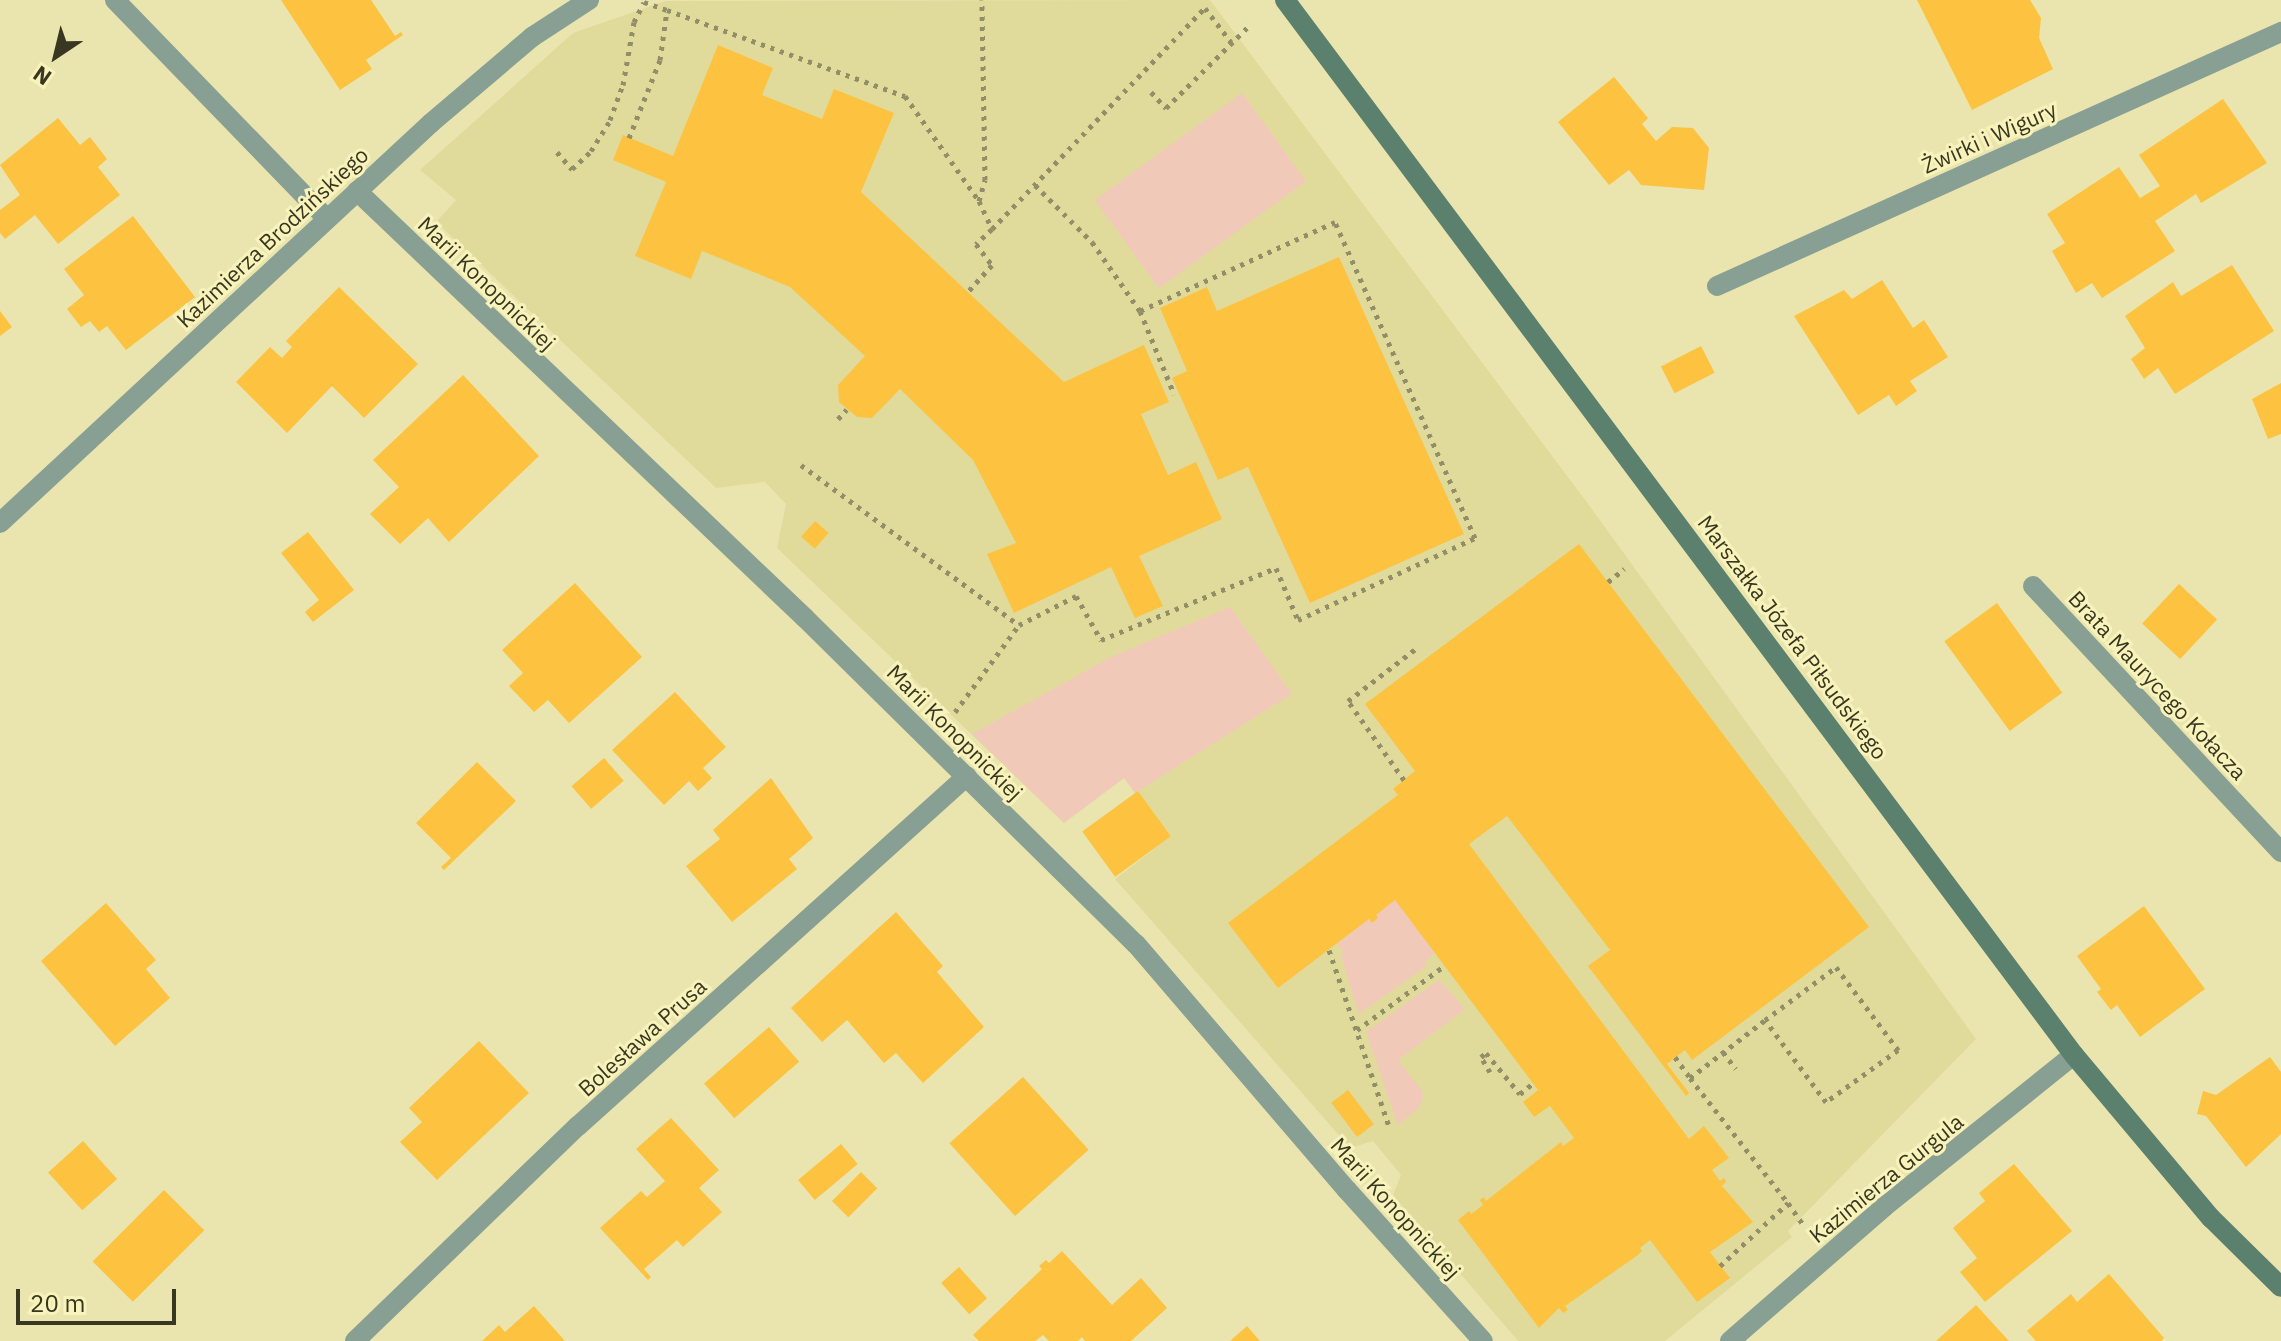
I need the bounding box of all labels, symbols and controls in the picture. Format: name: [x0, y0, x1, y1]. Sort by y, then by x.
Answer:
north arrow: [16, 16, 96, 96]
text: N: [27, 60, 57, 93]
street label: Żwirki i Wigury: [1918, 96, 2060, 178]
street label: Kazimierza Brodzińskiego: [171, 141, 373, 333]
street label: Marii Konopnickiej: [413, 211, 561, 355]
street label: Marszałka Józefa Piłsudskiego: [1693, 510, 1893, 764]
street label: Brata Maurycego Kołacza: [2064, 585, 2252, 785]
street label: Marii Konopnickiej: [882, 659, 1028, 805]
street label: Bolesława Prusa: [573, 973, 711, 1101]
street label: Kazimierza Gurgula: [1804, 1108, 1968, 1248]
street label: Marii Konopnickiej: [1326, 1132, 1466, 1284]
scale bar: [20, 1273, 180, 1323]
text: 20 m: [30, 1287, 85, 1319]

